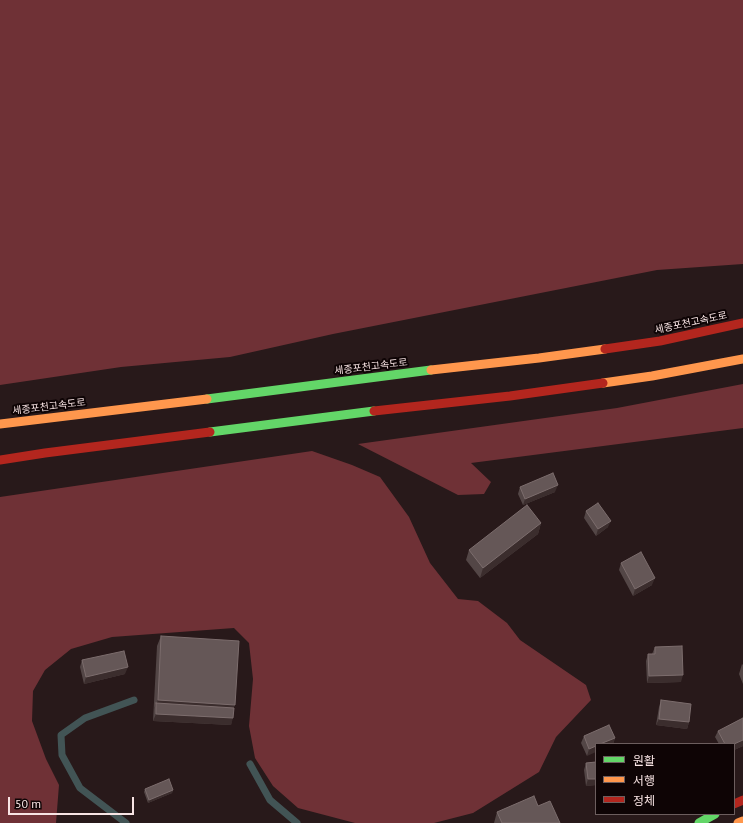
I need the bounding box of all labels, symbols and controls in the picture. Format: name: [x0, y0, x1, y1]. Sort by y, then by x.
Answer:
street label: 세종포천고속도로: [654, 309, 728, 337]
street label: 세종포천고속도로: [334, 357, 408, 377]
street label: 세종포천고속도로: [12, 397, 86, 417]
legend: [595, 743, 735, 815]
text: 원활: [633, 753, 655, 768]
text: 서행: [633, 773, 655, 788]
scale bar: [10, 789, 136, 815]
text: 정체: [633, 793, 655, 808]
text: 50 m: [15, 796, 41, 811]

